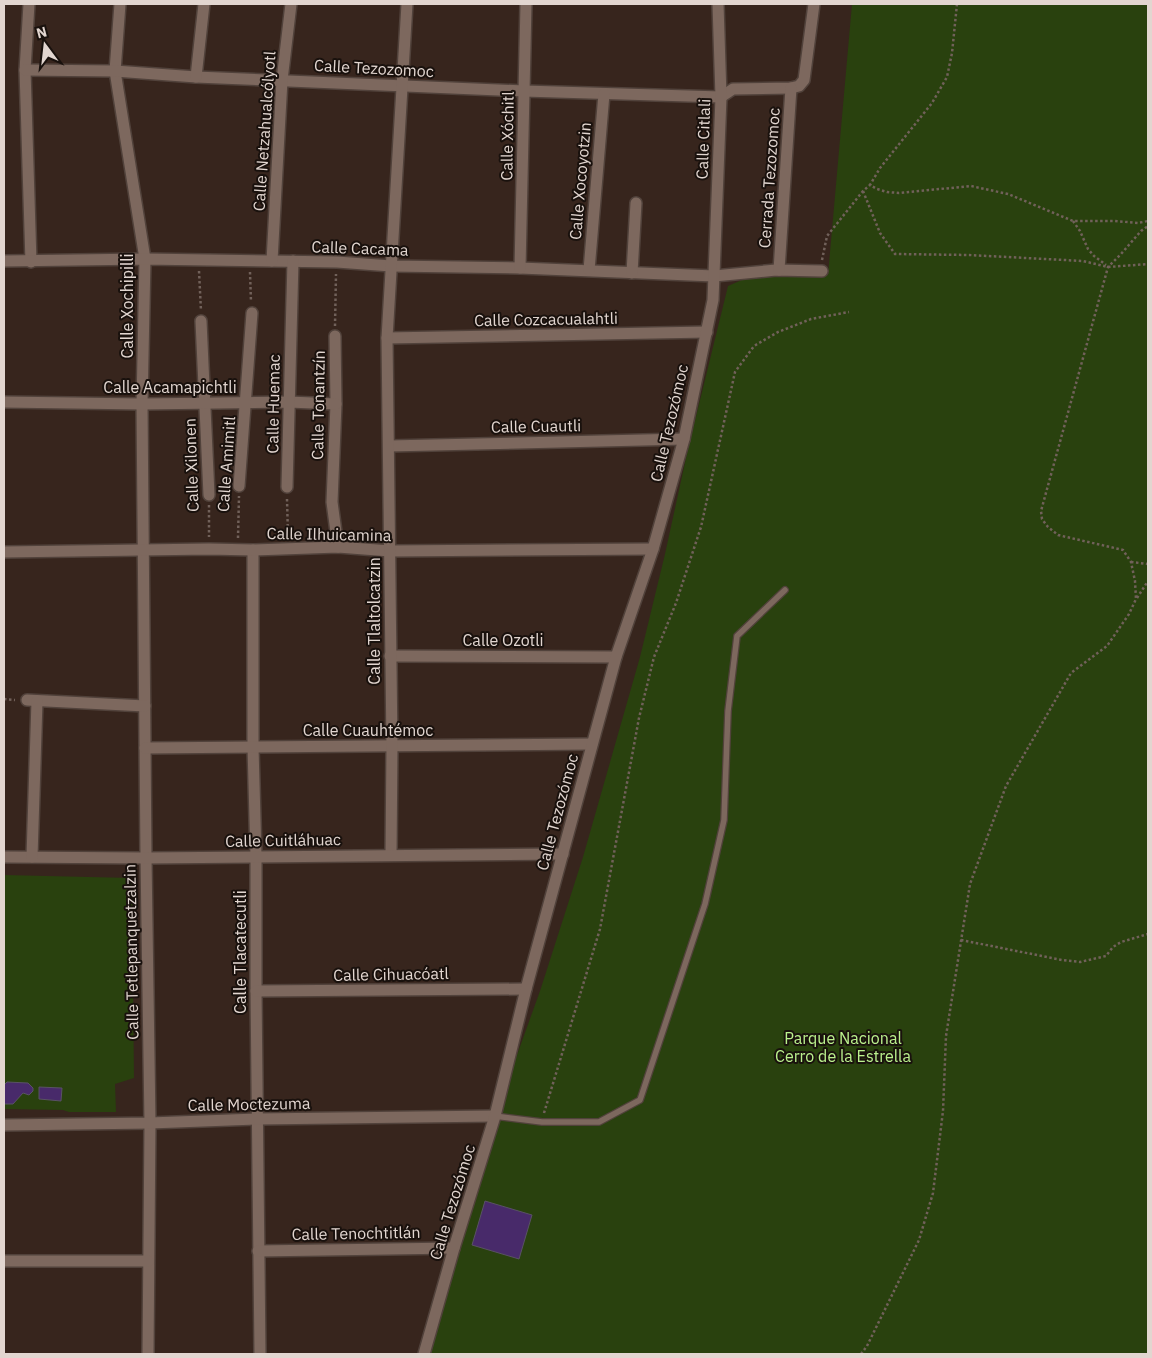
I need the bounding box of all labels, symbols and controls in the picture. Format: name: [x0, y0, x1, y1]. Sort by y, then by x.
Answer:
north arrow: [20, 20, 70, 70]
text: N: [34, 22, 49, 42]
street label: Calle Netzahualcólyotl: [248, 50, 280, 212]
street label: Calle Tezozomoc: [314, 55, 434, 81]
street label: Calle Xóchitl: [496, 91, 518, 181]
street label: Calle Citlali: [692, 98, 714, 180]
street label: Cerrada Tezozomoc: [754, 107, 784, 249]
street label: Calle Xocoyotzin: [565, 121, 595, 241]
street label: Calle Cacama: [311, 236, 409, 260]
street label: Calle Xochipilli: [117, 253, 137, 359]
street label: Calle Cozcacualahtli: [474, 308, 618, 330]
street label: Calle Tonantzín: [307, 350, 329, 460]
street label: Calle Huemac: [262, 354, 284, 454]
street label: Calle Tezozómoc: [646, 362, 692, 484]
street label: Calle Acamapichtli: [103, 377, 237, 397]
street label: Calle Cuautli: [491, 415, 581, 437]
street label: Calle Amimitl: [213, 416, 239, 512]
street label: Calle Xilonen: [179, 418, 203, 512]
street label: Calle Ilhuicamina: [266, 523, 392, 545]
street label: Calle Tlaltolcatzin: [364, 557, 384, 685]
street label: Calle Ozotli: [462, 630, 544, 650]
street label: Calle Cuauhtémoc: [303, 720, 433, 740]
street label: Calle Tezozómoc: [532, 752, 582, 872]
street label: Calle Cuitláhuac: [225, 829, 341, 851]
street label: Calle Tetlepanquetzalzin: [119, 864, 143, 1040]
street label: Calle Tlacatecutli: [230, 890, 250, 1014]
street label: Calle Cihuacóatl: [333, 963, 449, 985]
park label: Parque Nacional Cerro de la Estrella: [775, 1028, 911, 1066]
street label: Calle Moctezuma: [187, 1093, 311, 1115]
street label: Calle Tezozómoc: [425, 1142, 479, 1262]
street label: Calle Tenochtitlán: [291, 1222, 421, 1244]

